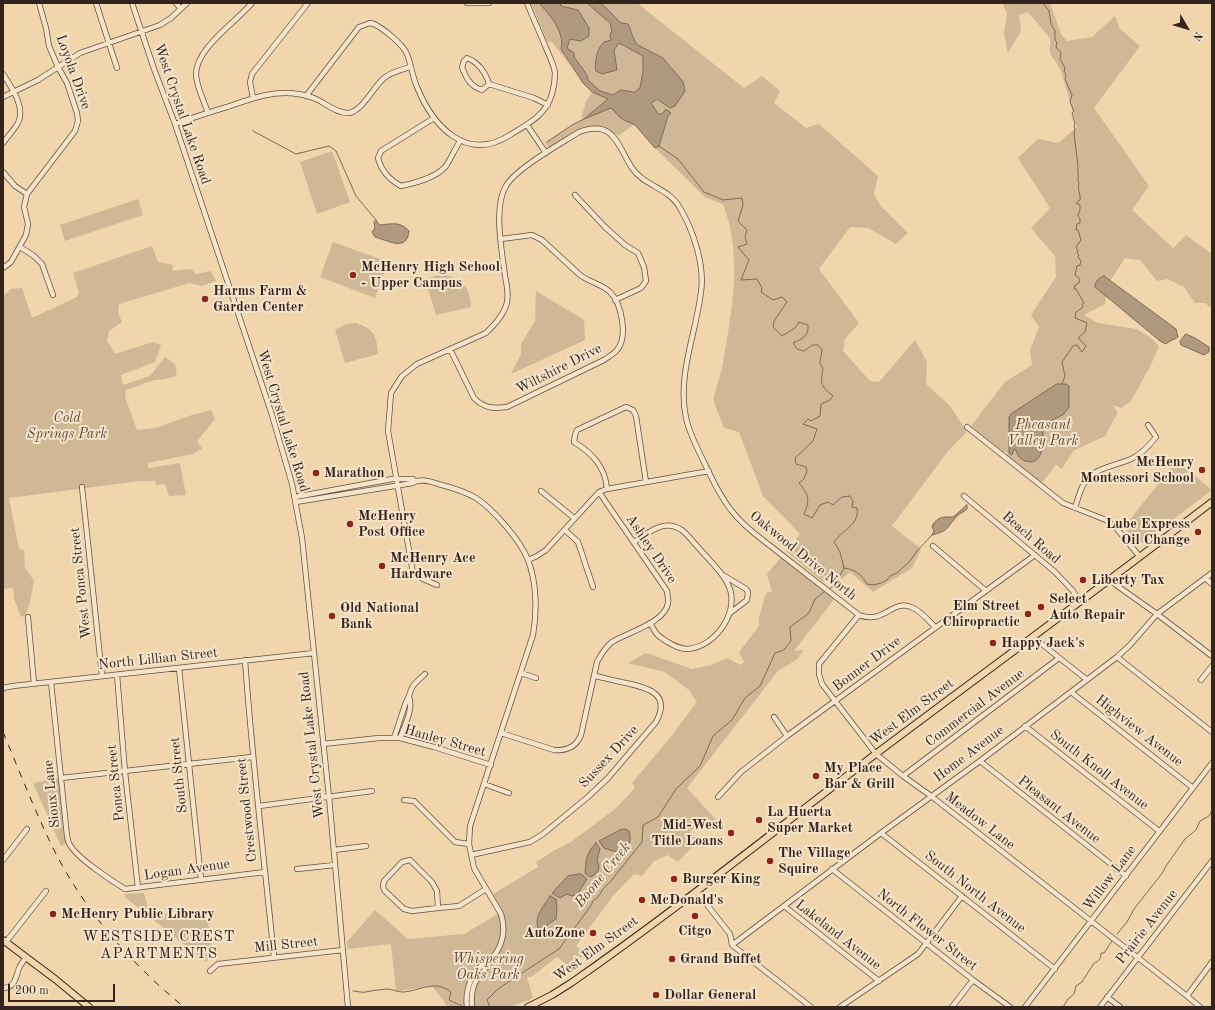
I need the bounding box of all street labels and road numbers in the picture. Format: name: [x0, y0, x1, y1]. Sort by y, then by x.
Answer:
street label: Loyola Drive: [52, 32, 94, 112]
street label: West Crystal Lake Road: [150, 41, 214, 187]
street label: Wiltshire Drive: [513, 340, 605, 398]
street label: West Crystal Lake Road: [253, 348, 313, 494]
street label: Oakwood Drive North: [746, 508, 860, 604]
street label: Beach Road: [998, 508, 1064, 568]
street label: Ashley Drive: [622, 511, 680, 587]
street label: West Ponca Street: [67, 526, 95, 640]
street label: Bonner Drive: [829, 633, 905, 695]
street label: North Lillian Street: [98, 644, 218, 674]
street label: Commercial Avenue: [922, 665, 1028, 751]
street label: West Crystal Lake Road: [296, 670, 328, 820]
street label: West Elm Street: [867, 675, 957, 749]
street label: Highview Avenue: [1092, 691, 1186, 771]
street label: Hanley Street: [402, 721, 488, 761]
street label: Sussex Drive: [576, 722, 642, 792]
street label: Home Avenue: [930, 722, 1008, 786]
street label: South Knoll Avenue: [1046, 726, 1152, 814]
street label: South Street: [167, 736, 191, 814]
street label: Ponca Street: [104, 744, 128, 822]
street label: Crestwood Street: [233, 757, 261, 863]
street label: Sioux Lane: [40, 759, 64, 829]
street label: Pleasant Avenue: [1014, 772, 1104, 848]
street label: Meadow Lane: [942, 788, 1018, 854]
street label: Willow Lane: [1080, 842, 1140, 914]
street label: South North Avenue: [921, 847, 1029, 937]
street label: Logan Avenue: [143, 856, 231, 884]
street label: North Flower Street: [873, 885, 981, 975]
street label: Prairie Avenue: [1113, 886, 1181, 968]
street label: Lakeland Avenue: [792, 896, 884, 974]
street label: West Elm Street: [550, 913, 642, 985]
street label: Mill Street: [253, 933, 319, 957]

